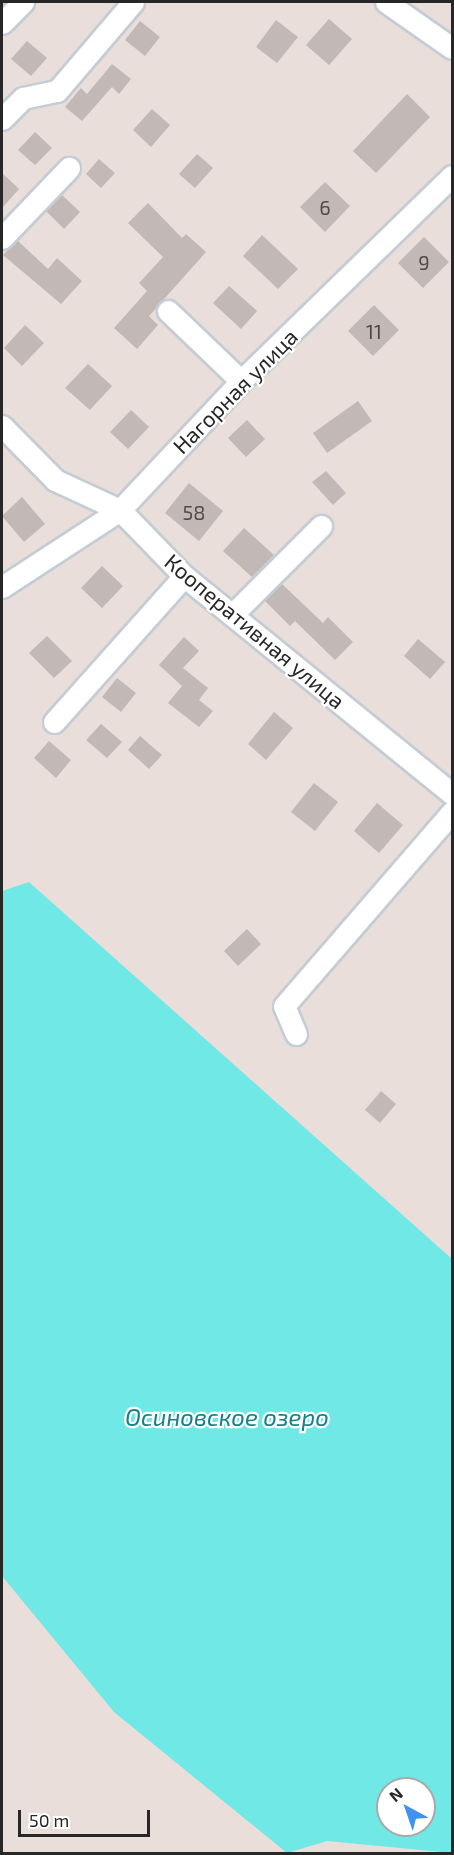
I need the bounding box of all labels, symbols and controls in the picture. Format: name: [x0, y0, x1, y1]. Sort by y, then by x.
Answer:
house number: 6: [319, 195, 331, 219]
house number: 9: [418, 250, 430, 274]
house number: 11: [366, 319, 382, 343]
street label: Нагорная улица: [167, 323, 303, 459]
house number: 58: [183, 500, 205, 524]
street label: Кооперативная улица: [160, 548, 350, 714]
water label: Осиновское озеро: [125, 1403, 329, 1431]
north arrow: [376, 1777, 436, 1837]
text: N: [385, 1783, 406, 1805]
scale bar: [21, 1798, 153, 1836]
text: 50 m: [29, 1809, 69, 1831]

